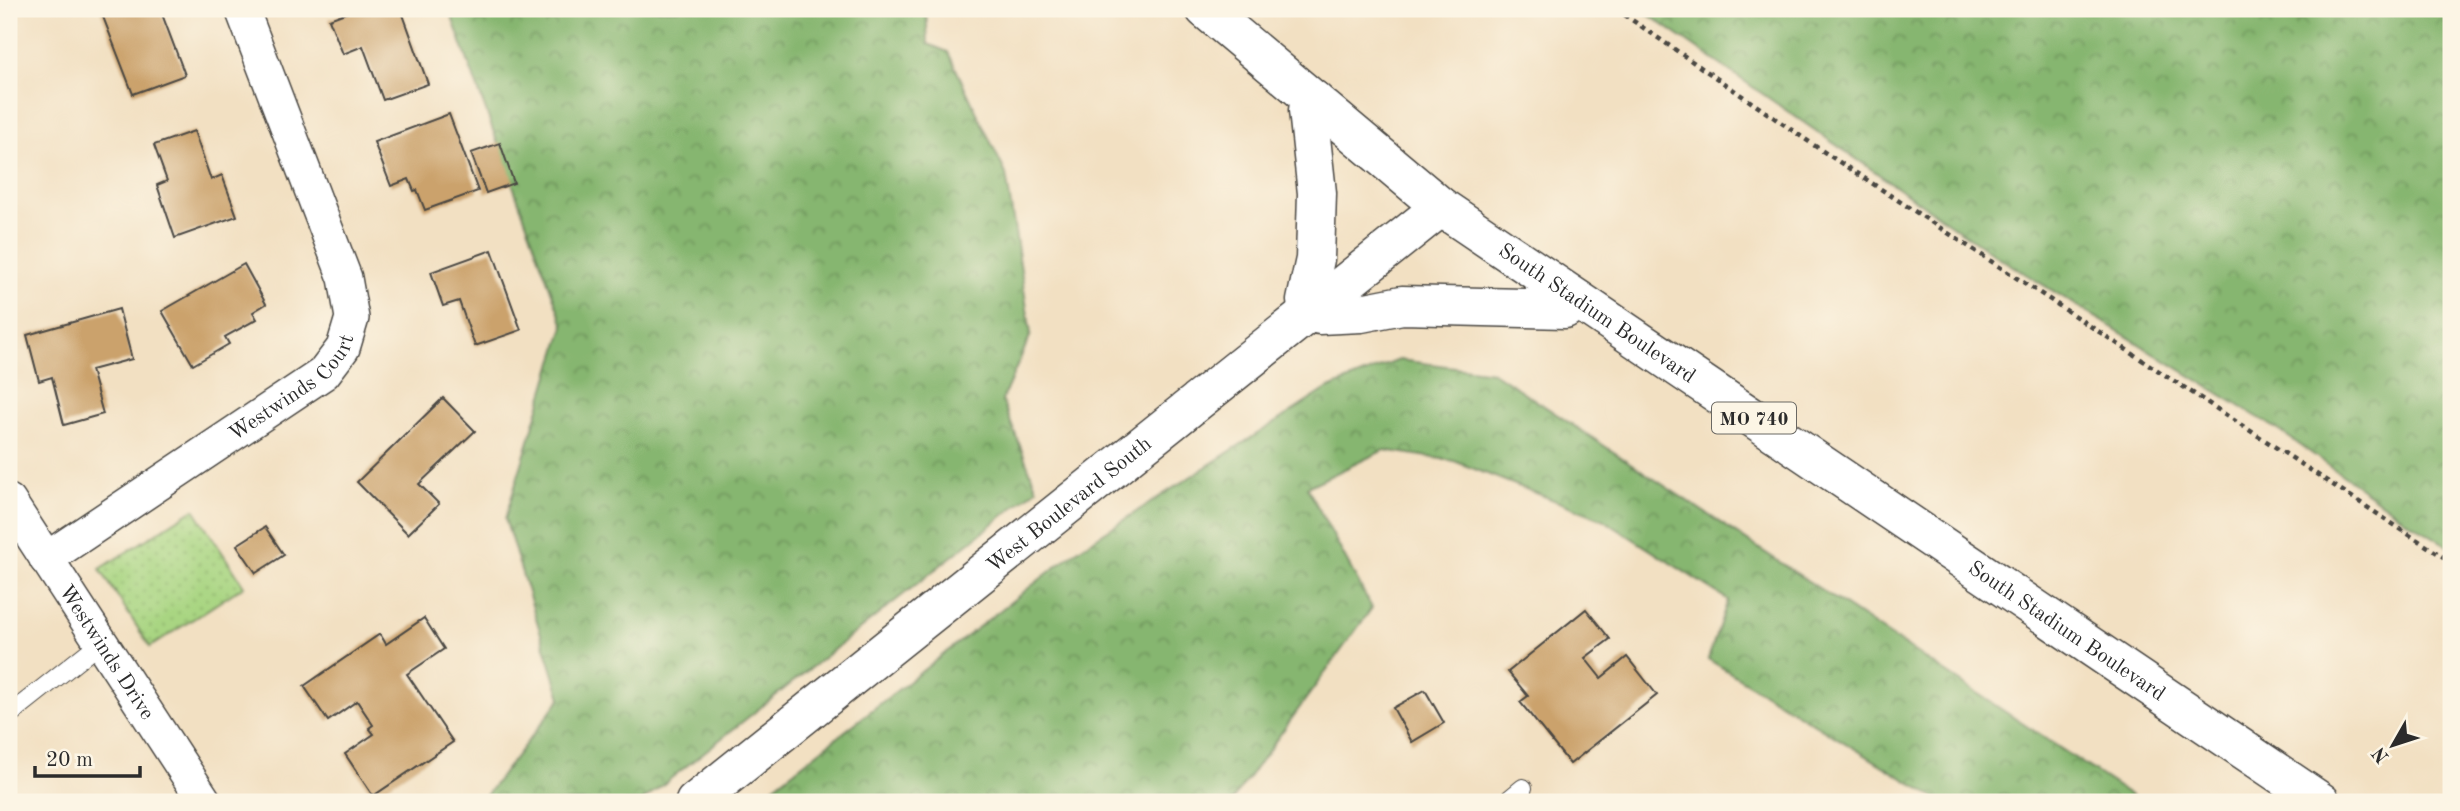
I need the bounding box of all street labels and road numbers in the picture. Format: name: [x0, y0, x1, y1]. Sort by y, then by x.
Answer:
street label: South Stadium Boulevard: [1495, 240, 1699, 388]
street label: Westwinds Court: [226, 332, 358, 445]
road number: MO 740: [1712, 402, 1796, 434]
street label: West Boulevard South: [983, 433, 1156, 577]
street label: South Stadium Boulevard: [1964, 558, 2169, 705]
street label: Westwinds Drive: [55, 581, 157, 724]

